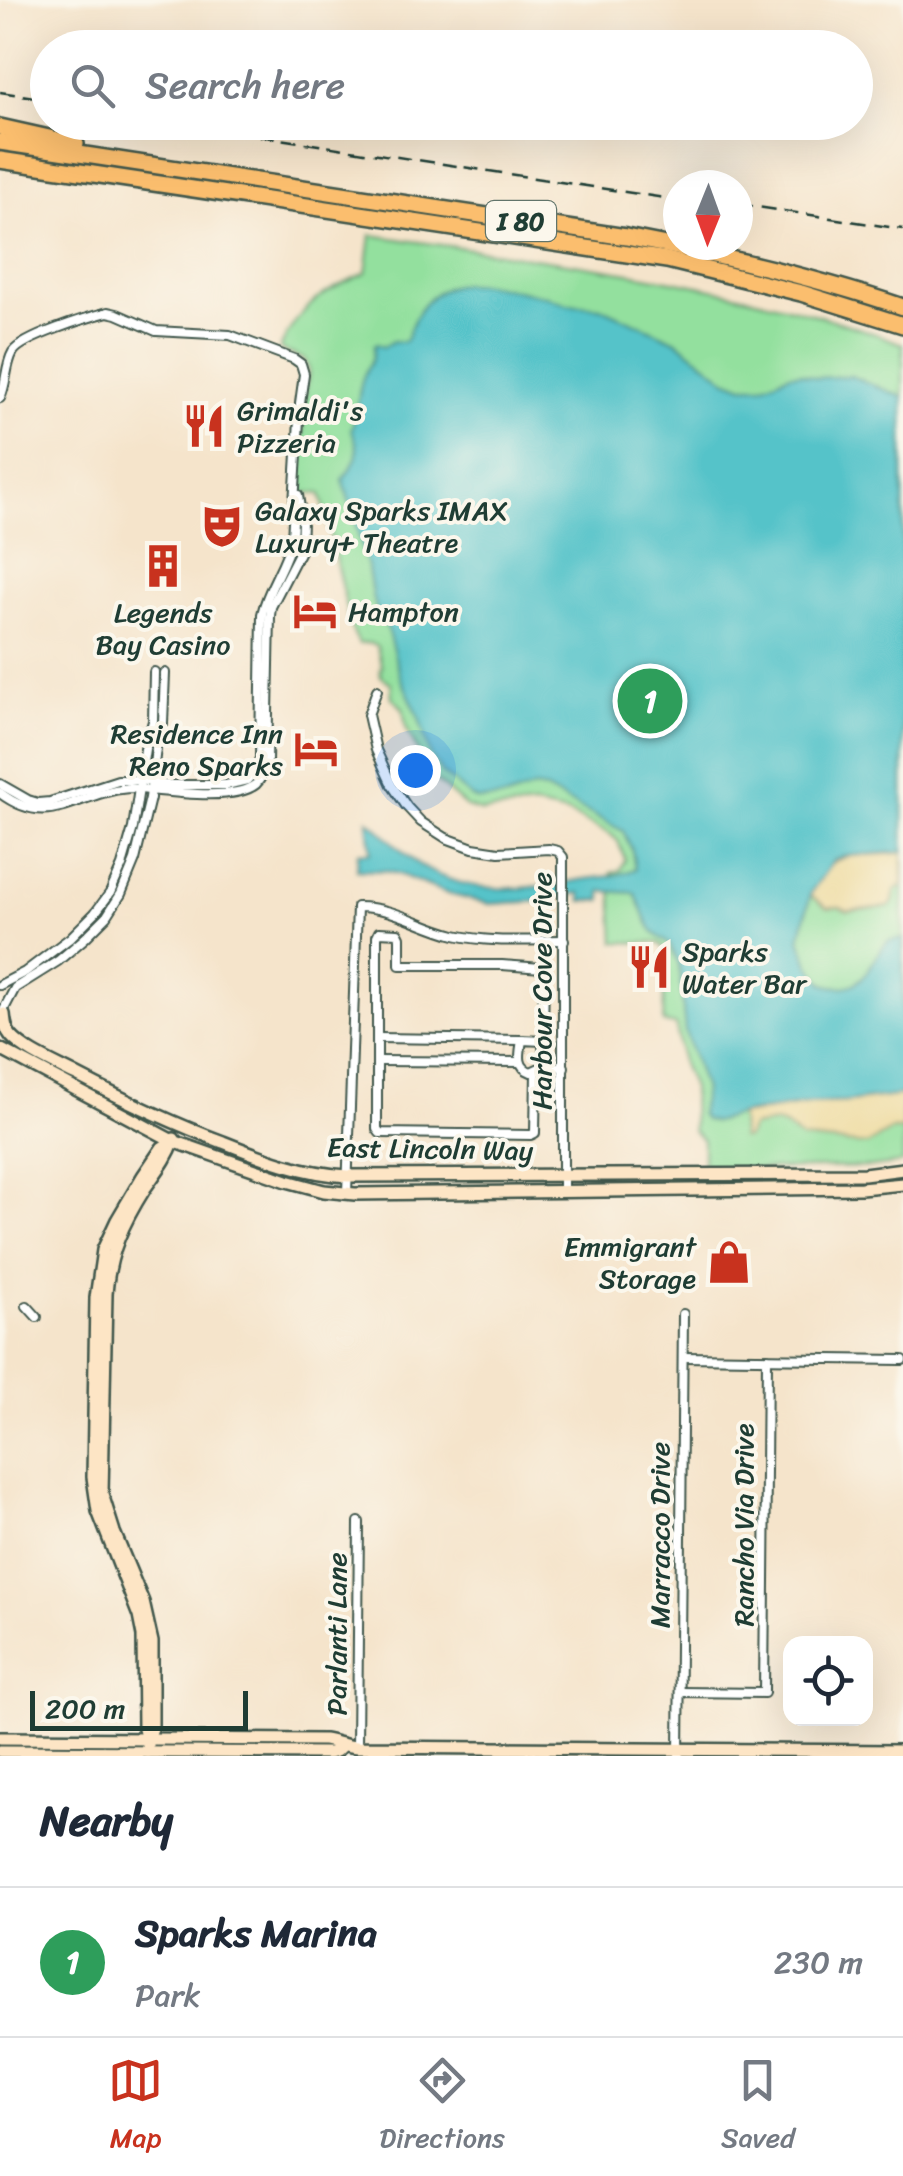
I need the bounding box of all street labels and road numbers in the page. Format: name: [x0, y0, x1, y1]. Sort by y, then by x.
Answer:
road number: I 80: [486, 201, 556, 241]
street label: Harbour Cove Drive: [517, 872, 566, 1110]
street label: East Lincoln Way: [326, 1123, 534, 1175]
street label: Rancho Via Drive: [719, 1424, 768, 1626]
street label: Marracco Drive: [635, 1442, 684, 1628]
street label: Parlanti Lane: [312, 1552, 361, 1716]

